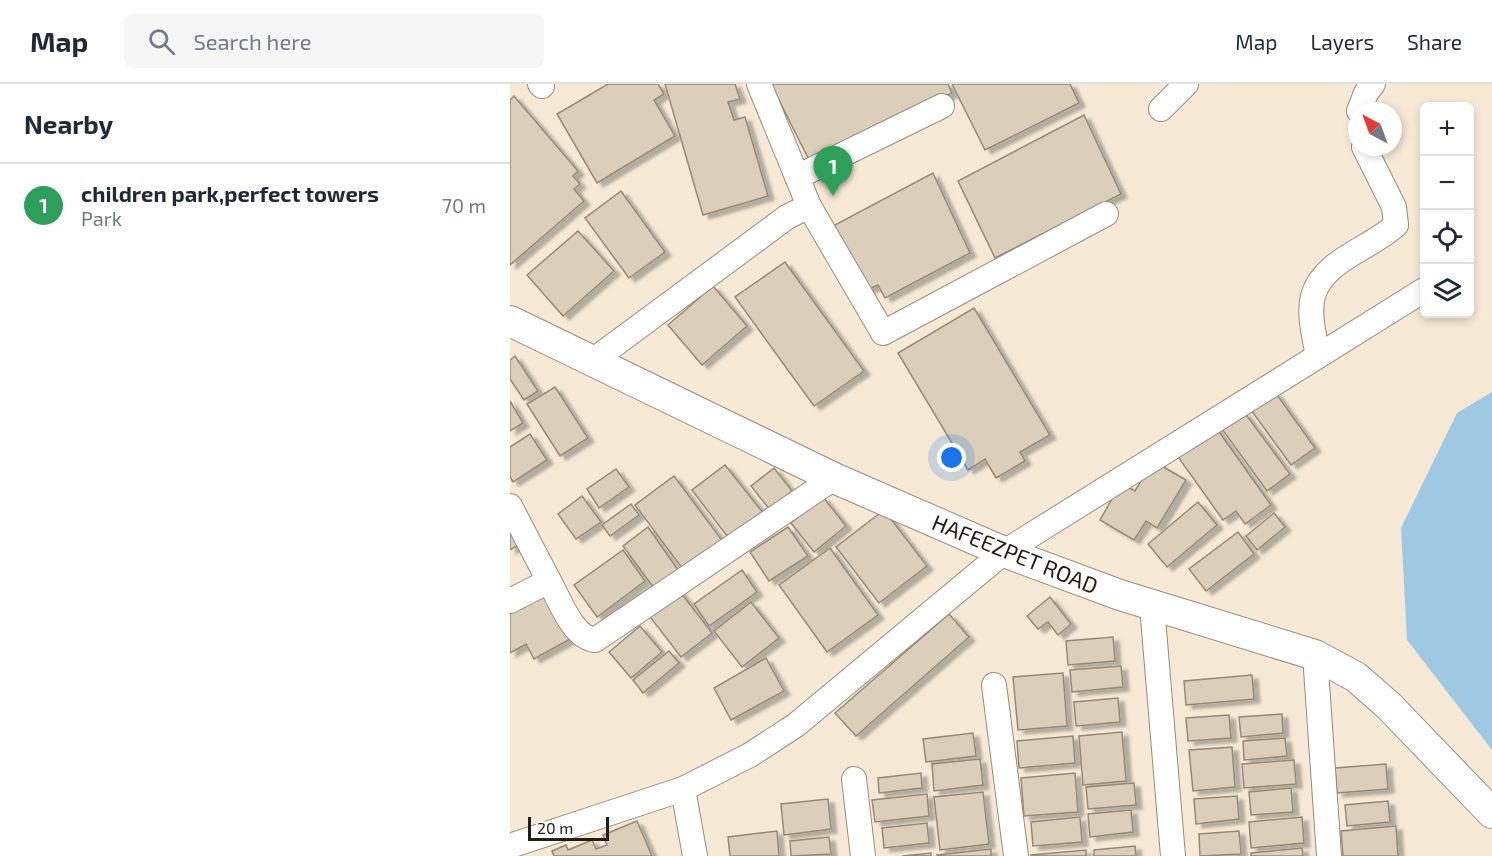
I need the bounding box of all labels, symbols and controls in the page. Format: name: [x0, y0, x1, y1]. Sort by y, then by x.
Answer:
search box: [124, 14, 544, 68]
text: Map: [30, 24, 88, 58]
icon: search: [145, 25, 178, 58]
text: Search here: [193, 28, 312, 54]
text: Map: [1235, 29, 1277, 54]
text: Layers: [1310, 29, 1374, 54]
text: Share: [1407, 29, 1462, 54]
north arrow: [1348, 102, 1402, 156]
map controls: [1420, 102, 1474, 318]
button: +: [1420, 102, 1474, 156]
text: Nearby: [24, 108, 113, 139]
pin: 1: [814, 147, 852, 196]
button: −: [1420, 156, 1474, 210]
text: children park,perfect towers: [81, 180, 379, 206]
text: 1: [39, 193, 48, 217]
text: 70 m: [442, 193, 486, 217]
text: Park: [81, 206, 122, 230]
button: locate: [1420, 210, 1474, 264]
button: layers: [1420, 264, 1474, 318]
your location: [937, 443, 966, 472]
street label: HAFEEZPET ROAD: [929, 508, 1102, 598]
scale bar: [528, 814, 609, 842]
text: 20 m: [537, 818, 573, 837]

